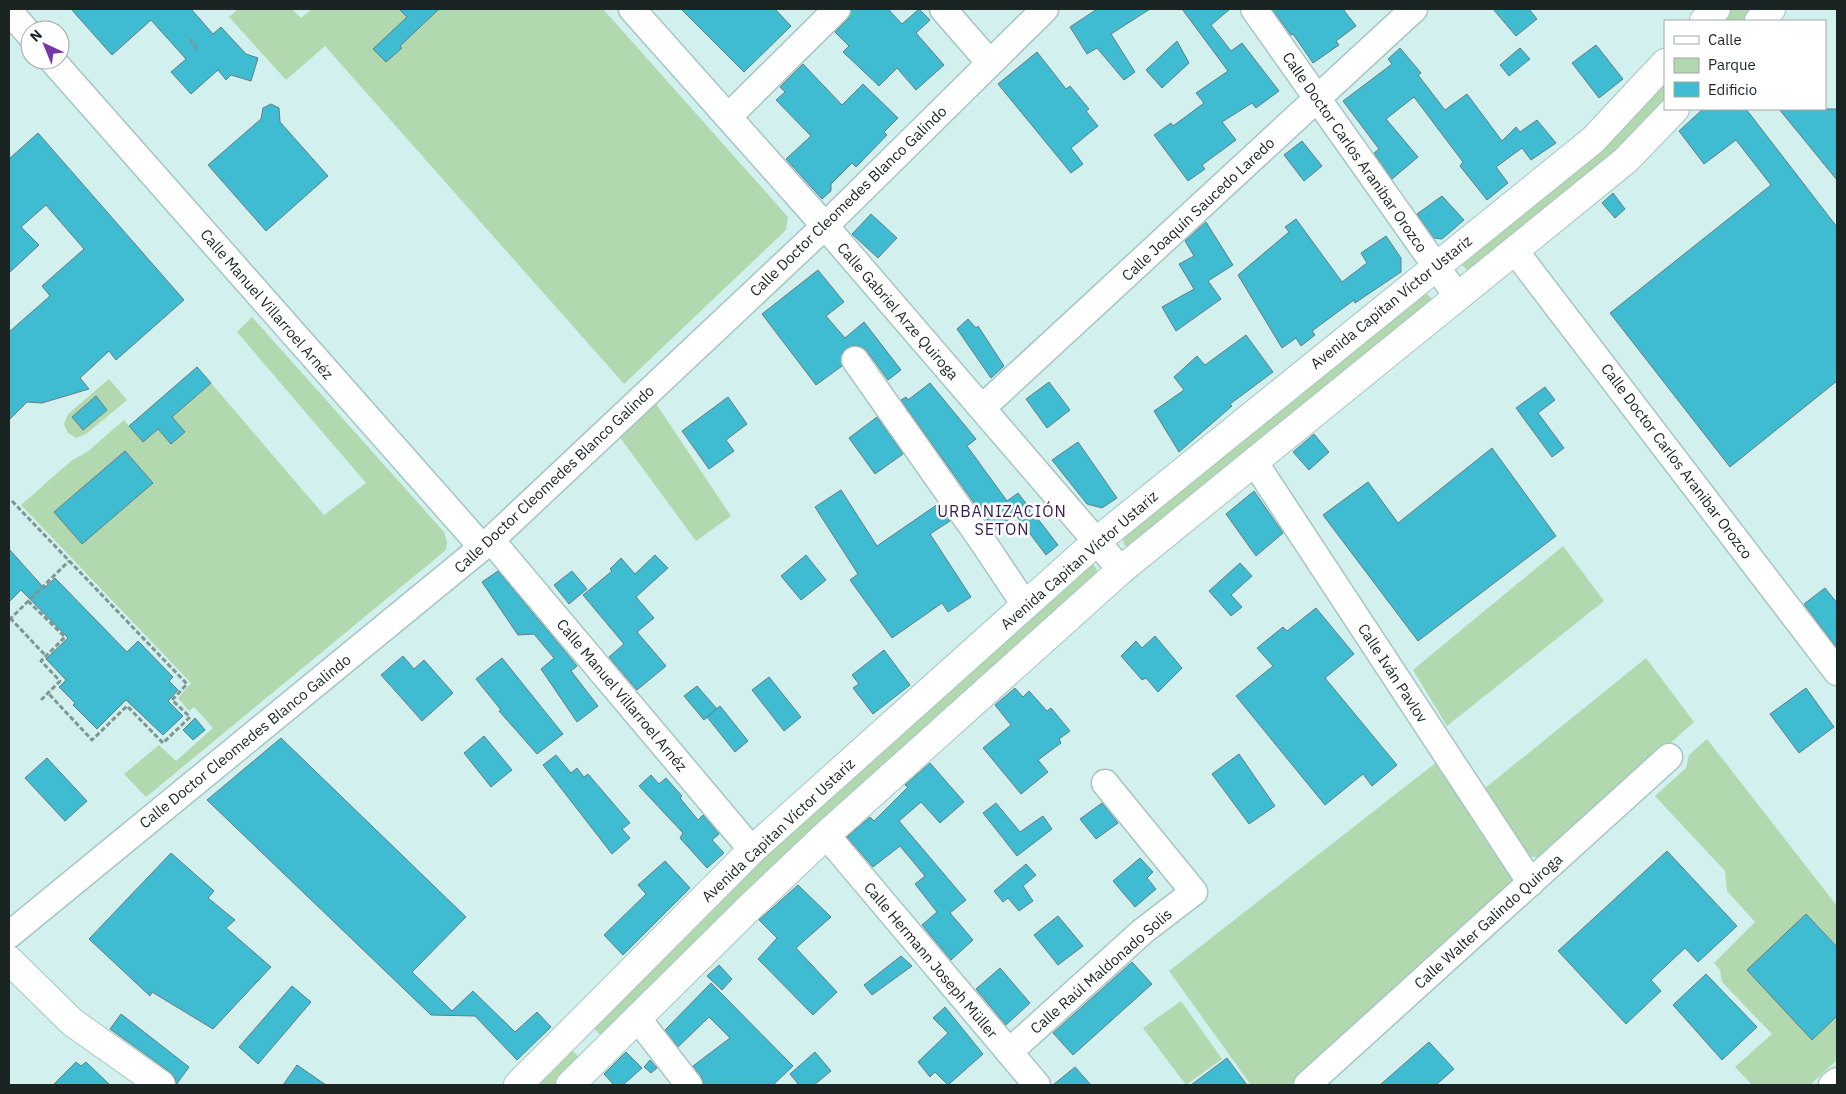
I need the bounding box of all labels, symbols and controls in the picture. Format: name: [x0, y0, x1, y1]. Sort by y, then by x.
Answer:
north arrow: [20, 20, 70, 70]
legend: [1664, 20, 1826, 110]
text: N: [26, 26, 46, 46]
text: Calle: [1708, 30, 1742, 49]
street label: Calle Doctor Carlos Aranibar Orozco: [1278, 48, 1432, 256]
text: Parque: [1708, 55, 1756, 74]
text: Edificio: [1708, 80, 1757, 99]
street label: Calle Doctor Cleomedes Blanco Galindo: [745, 102, 951, 300]
street label: Calle Joaquín Saucedo Laredo: [1118, 133, 1278, 285]
street label: Calle Manuel Villarroel Arnéz: [196, 225, 338, 383]
street label: Avenida Capitan Víctor Ustariz: [1306, 231, 1476, 373]
street label: Calle Gabriel Arze Quiroga: [833, 238, 963, 384]
street label: Calle Doctor Carlos Aranibar Orozco: [1597, 359, 1757, 563]
street label: Calle Doctor Cleomedes Blanco Galindo: [450, 381, 658, 577]
street label: Avenida Capitan Víctor Ustariz: [996, 486, 1162, 634]
district label: URBANIZACIÓN SETON: [937, 500, 1067, 539]
street label: Calle Manuel Villarroel Arnéz: [553, 615, 691, 775]
street label: Calle Iván Pavlov: [1354, 620, 1432, 727]
street label: Calle Doctor Cleomedes Blanco Galindo: [135, 650, 355, 832]
street label: Avenida Capitan Víctor Ustariz: [698, 754, 859, 906]
street label: Calle Walter Galindo Quiroga: [1410, 849, 1566, 993]
street label: Calle Hermann Joseph Müller: [860, 878, 1002, 1042]
street label: Calle Raúl Maldonado Solis: [1026, 904, 1176, 1038]

